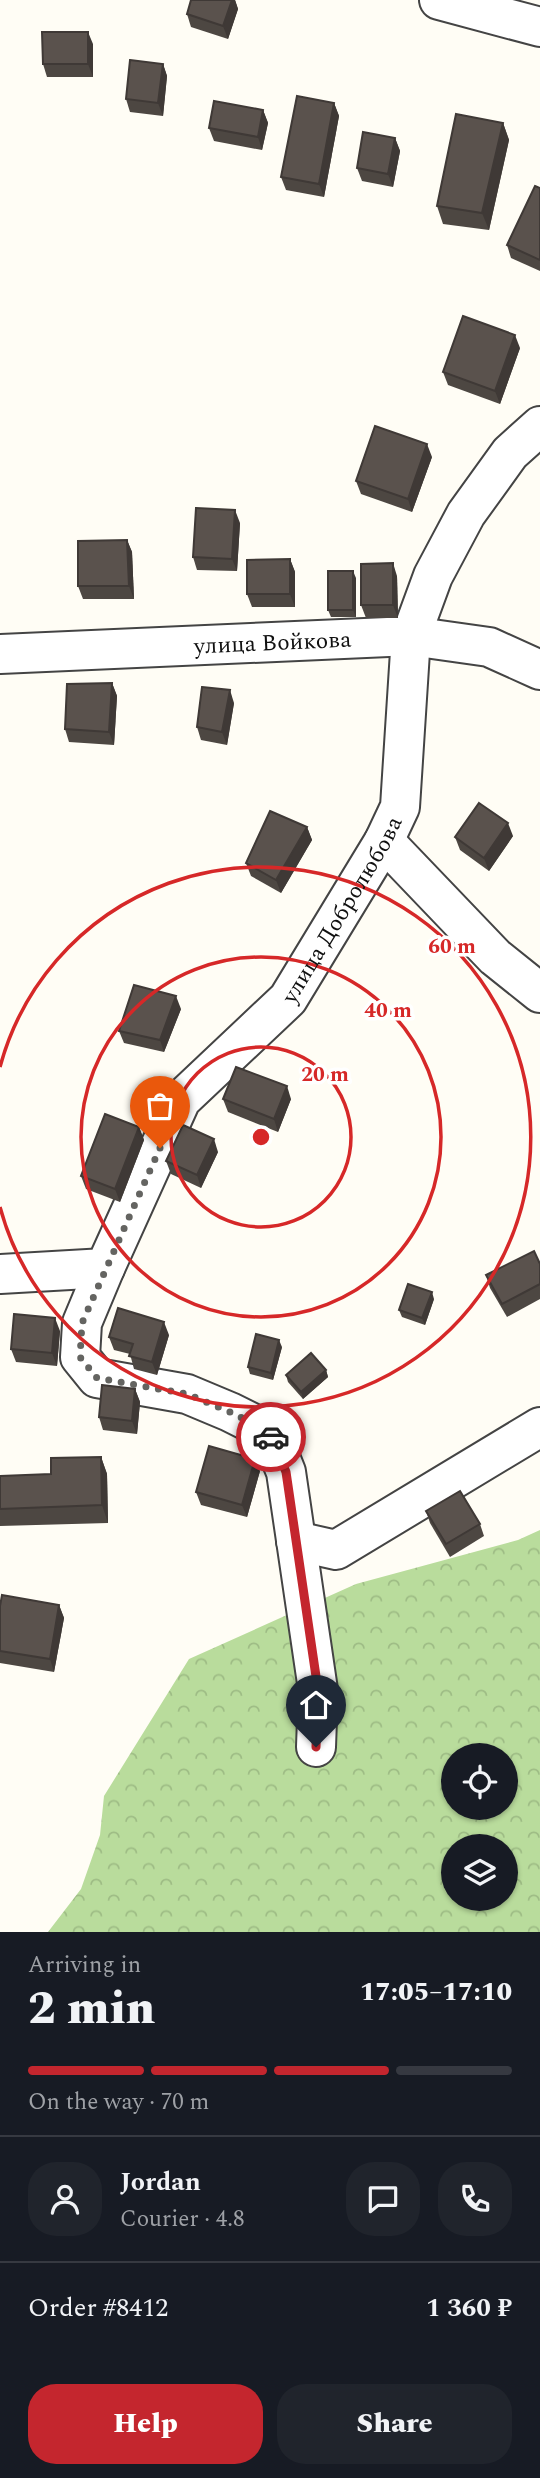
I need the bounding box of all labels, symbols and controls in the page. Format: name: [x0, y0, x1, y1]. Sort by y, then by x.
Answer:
street label: улица Войкова: [192, 623, 352, 665]
street label: улица Добролюбова: [273, 811, 412, 1012]
text: 60 m: [428, 931, 476, 963]
text: 40 m: [364, 995, 412, 1027]
text: 20 m: [301, 1059, 349, 1091]
pin: [130, 1076, 190, 1148]
icon: bag: [141, 1087, 179, 1125]
centre of rings: [249, 1125, 273, 1149]
courier: [236, 1402, 306, 1472]
icon: car: [252, 1418, 290, 1456]
pin: [286, 1675, 346, 1747]
icon: home: [297, 1686, 335, 1724]
map controls: [441, 1743, 518, 1911]
button: locate: [441, 1743, 518, 1820]
button: layers: [441, 1834, 518, 1911]
text: Arriving in: [28, 1948, 141, 1983]
text: 17:05–17:10: [360, 1972, 512, 2012]
text: 2 min: [28, 1974, 155, 2044]
text: On the way · 70 m: [28, 2085, 209, 2120]
button: person: [28, 2162, 102, 2236]
text: Jordan: [120, 2162, 201, 2202]
button: chat: [346, 2162, 420, 2236]
button: phone: [438, 2162, 512, 2236]
text: Courier · 4.8: [120, 2202, 245, 2237]
text: Order #8412: [28, 2288, 168, 2328]
text: 1 360 ₽: [426, 2288, 512, 2328]
button: Help: [28, 2384, 263, 2464]
button: Share: [277, 2384, 512, 2464]

